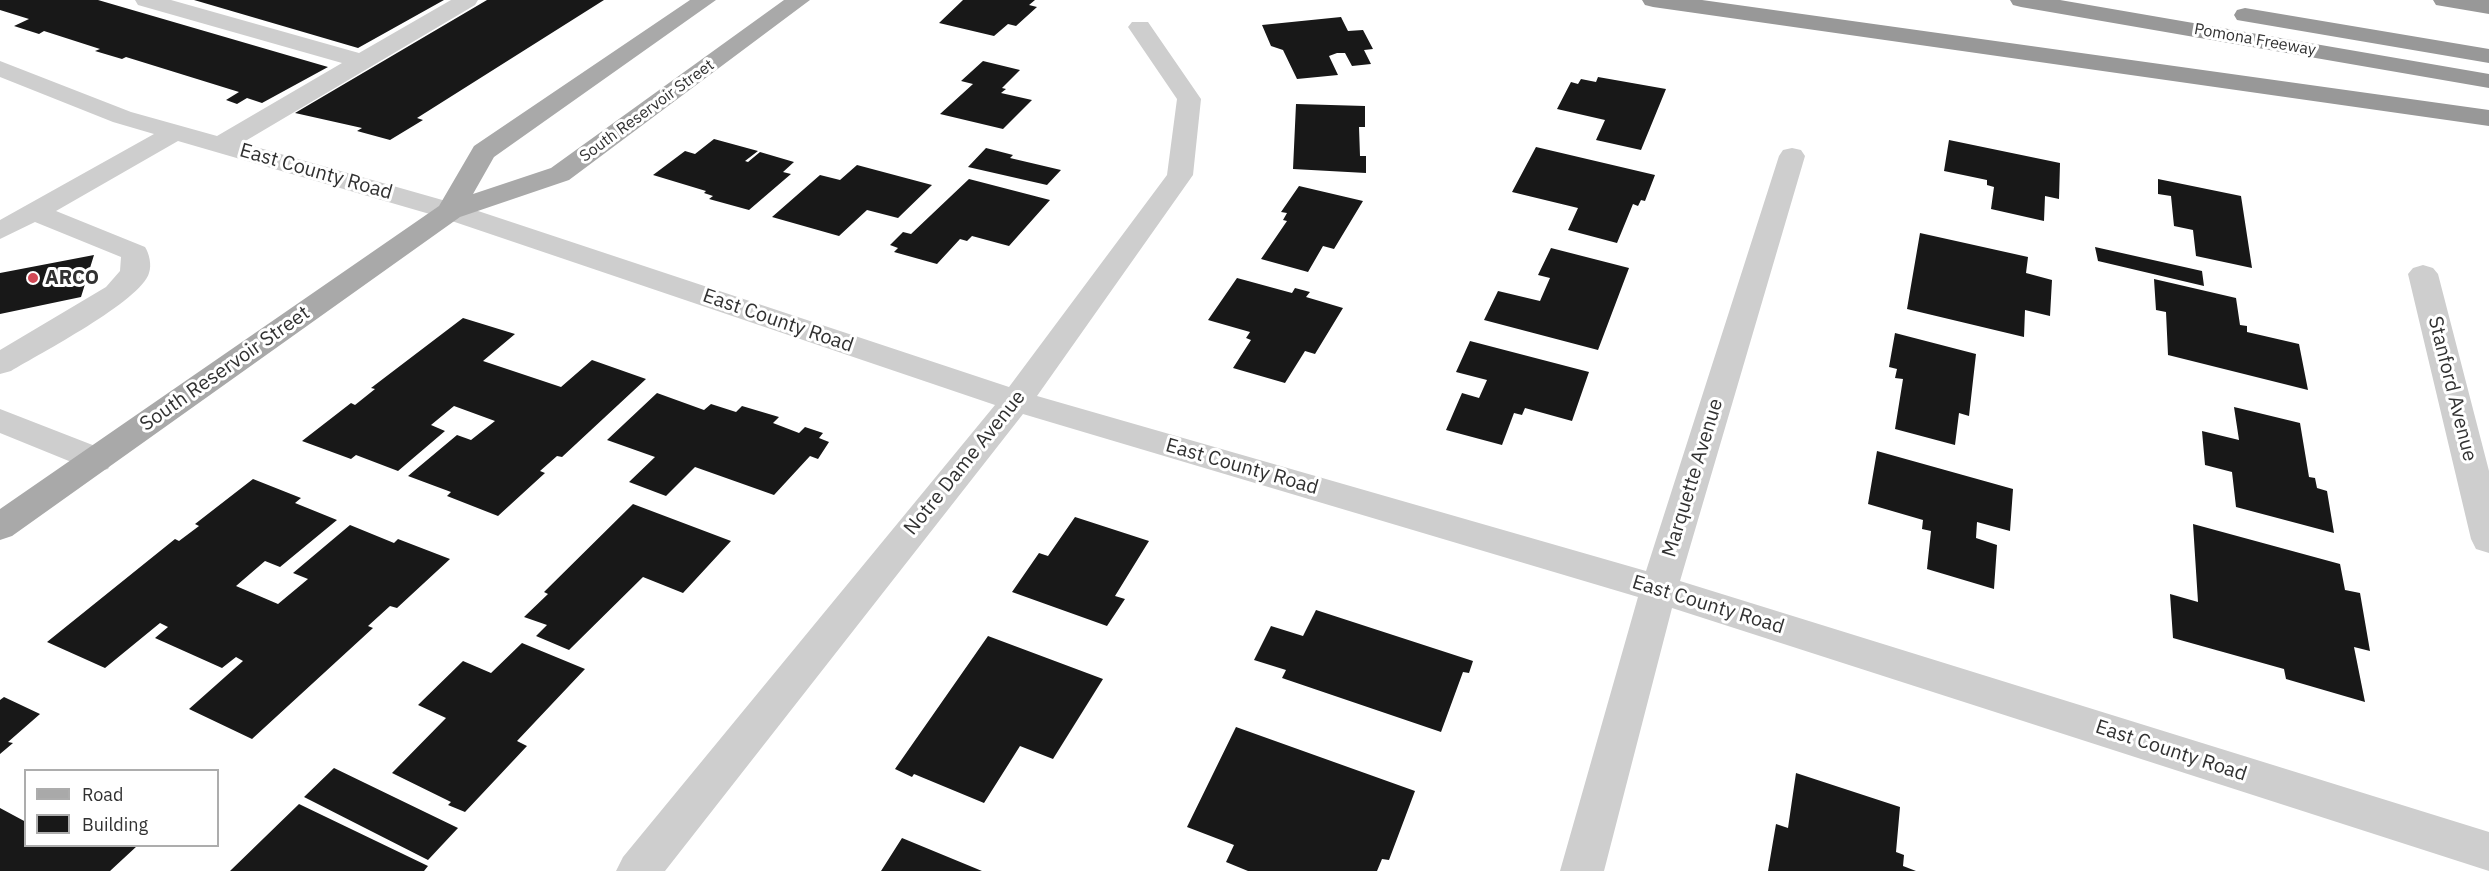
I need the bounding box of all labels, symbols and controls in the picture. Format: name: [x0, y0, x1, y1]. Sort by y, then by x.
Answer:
street label: Pomona Freeway: [2193, 20, 2317, 60]
street label: South Reservoir Street: [576, 56, 718, 166]
street label: East County Road: [237, 139, 395, 205]
place label: ARCO: [45, 266, 99, 290]
marker: ARCO: [26, 271, 40, 285]
street label: East County Road: [700, 284, 856, 358]
street label: South Reservoir Street: [135, 301, 315, 437]
street label: Stanford Avenue: [2422, 314, 2482, 464]
street label: Notre Dame Avenue: [899, 386, 1031, 540]
street label: Marquette Avenue: [1658, 396, 1728, 560]
street label: East County Road: [1163, 434, 1321, 500]
street label: East County Road: [1629, 570, 1787, 640]
street label: East County Road: [2092, 715, 2250, 787]
legend: [24, 769, 219, 847]
text: Road: [82, 783, 123, 806]
text: Building: [82, 813, 148, 836]

